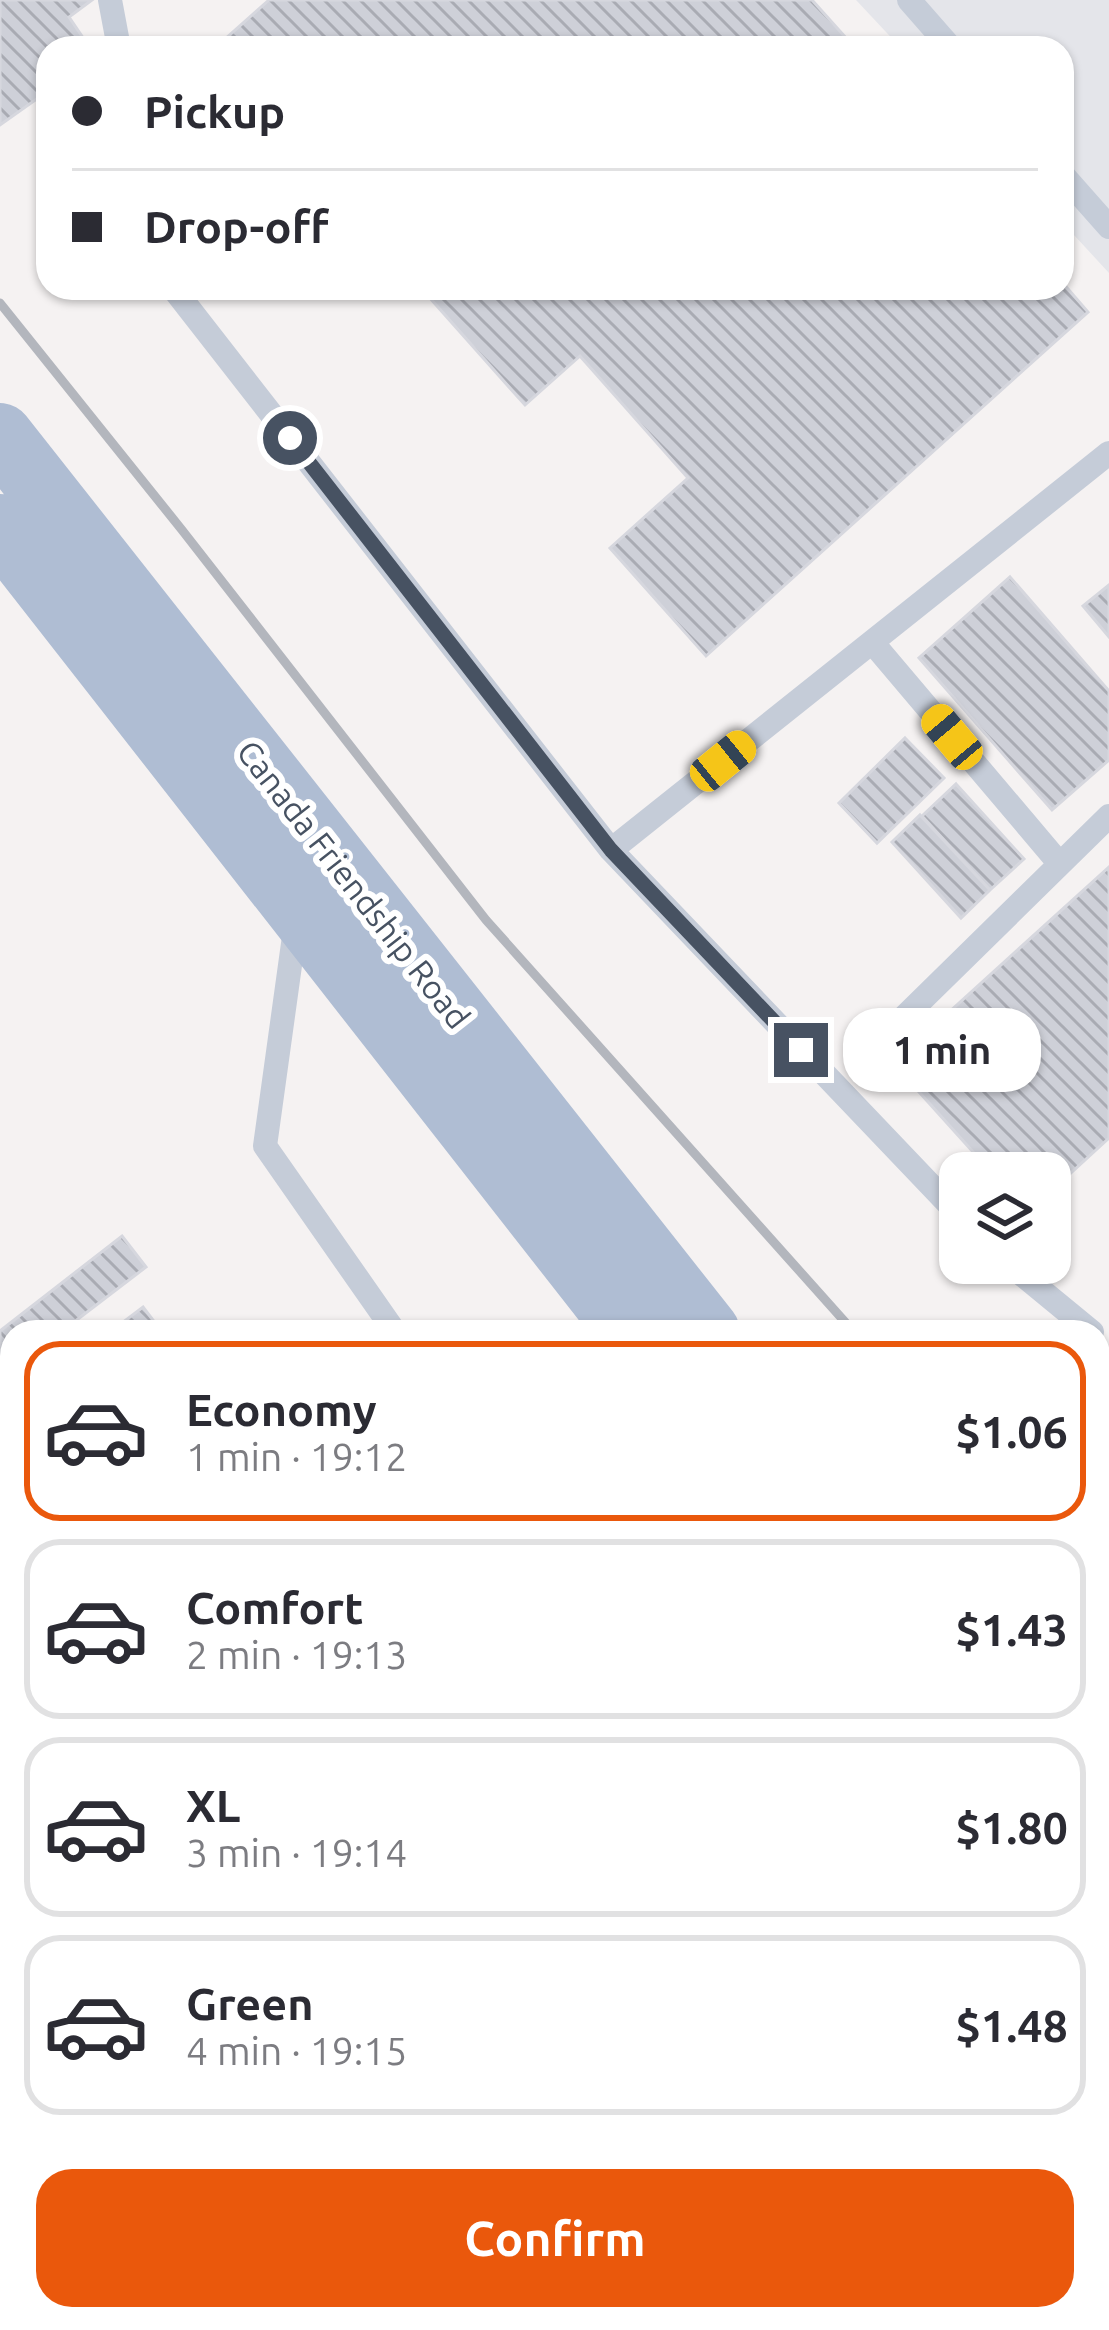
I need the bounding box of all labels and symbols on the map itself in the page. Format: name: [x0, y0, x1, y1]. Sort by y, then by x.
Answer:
route start: [263, 411, 317, 465]
car: [915, 698, 989, 776]
car: [684, 724, 762, 798]
street label: Canada Friendship Road: [230, 733, 478, 1035]
callout: 1 min: [843, 1008, 1041, 1092]
route end: [774, 1023, 828, 1077]

